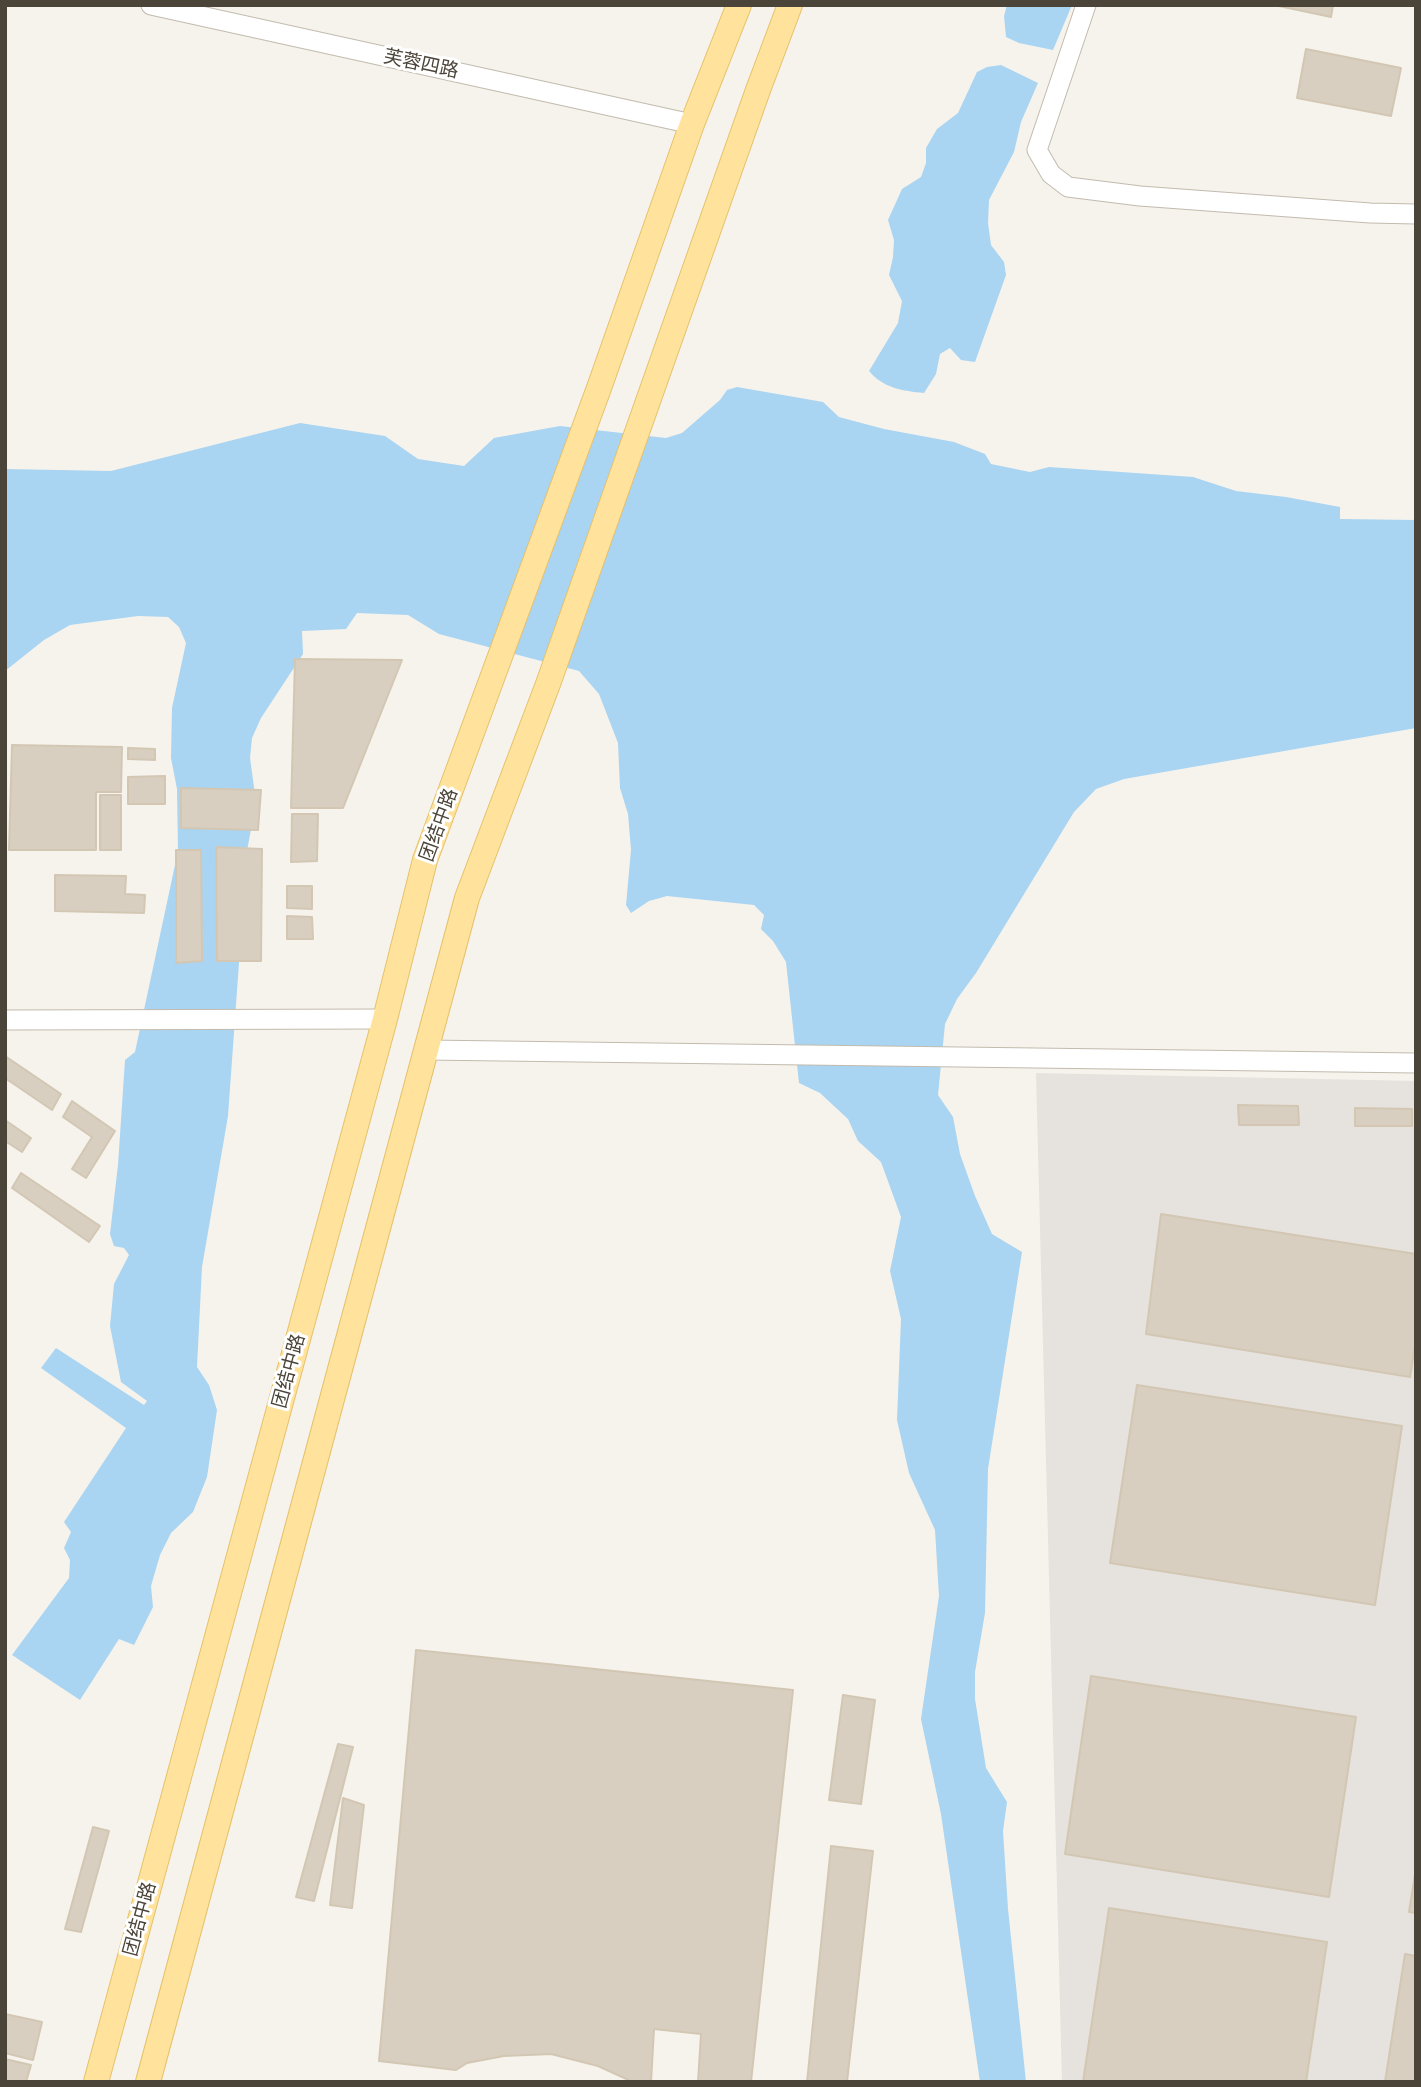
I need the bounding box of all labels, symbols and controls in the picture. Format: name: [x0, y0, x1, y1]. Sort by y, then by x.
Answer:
street label: 芙蓉四路: [381, 45, 461, 83]
street label: 团结中路: [415, 785, 463, 865]
street label: 团结中路: [268, 1331, 310, 1411]
street label: 团结中路: [119, 1879, 161, 1959]

